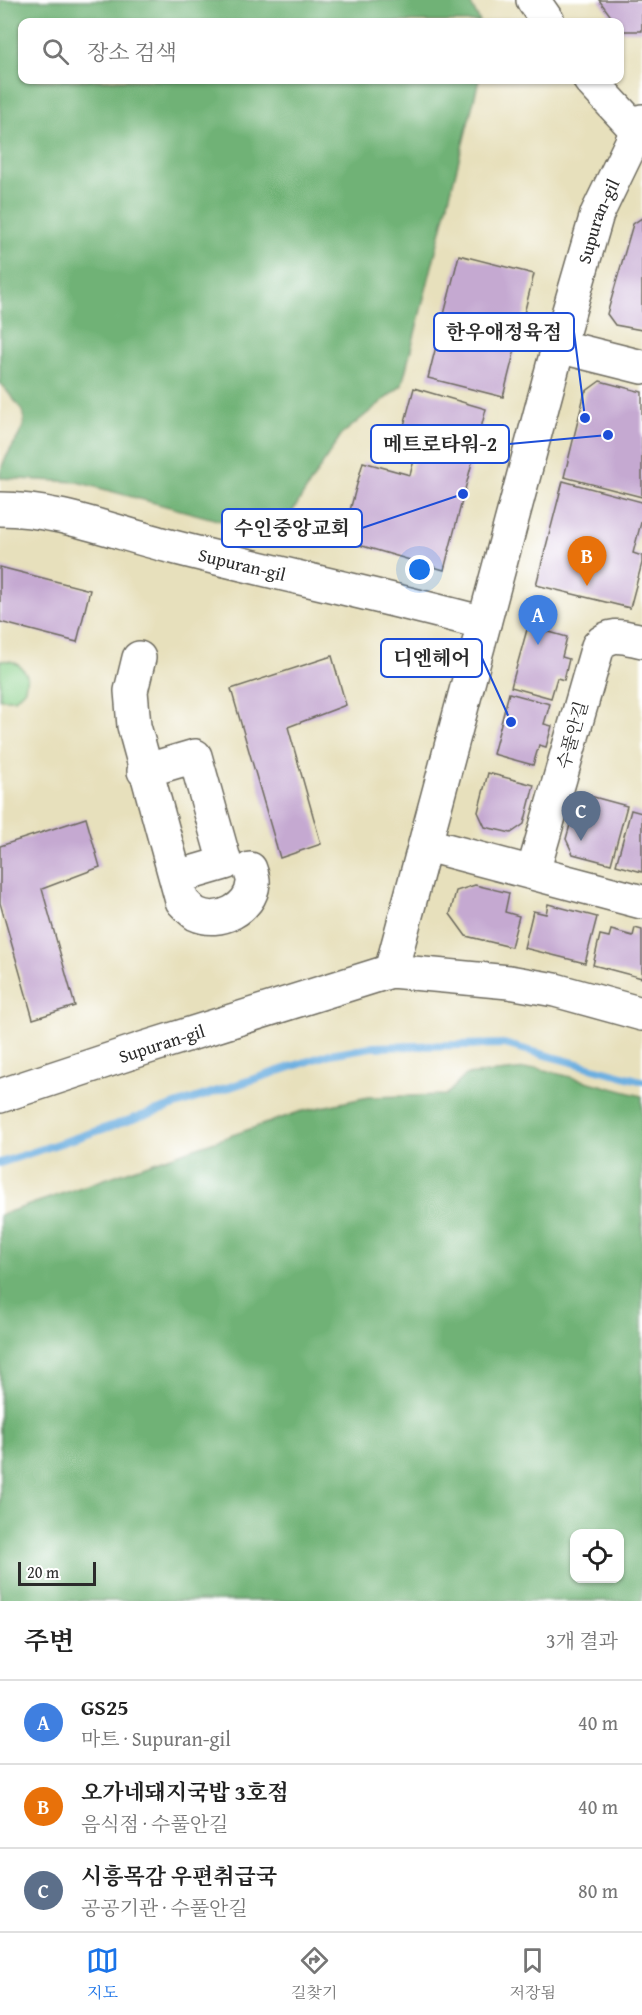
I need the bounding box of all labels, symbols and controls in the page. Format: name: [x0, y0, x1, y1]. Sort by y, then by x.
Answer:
search box: [18, 18, 624, 84]
icon: search: [39, 35, 72, 68]
text: 장소 검색: [87, 36, 177, 68]
street label: Supuran-gil: [570, 174, 626, 267]
callout: 한우애정육점: [434, 313, 574, 351]
text: 한우애정육점: [446, 317, 562, 346]
callout: 메트로타워-2: [371, 425, 509, 463]
text: 메트로타워-2: [383, 429, 497, 458]
callout: 수인중앙교회: [222, 509, 362, 547]
text: 수인중앙교회: [234, 513, 350, 542]
pin: B: [568, 536, 606, 586]
street label: Supuran-gil: [196, 540, 289, 588]
your location: [405, 555, 434, 584]
pin: A: [518, 596, 558, 645]
callout: 디엔헤어: [381, 639, 482, 677]
text: 디엔헤어: [393, 643, 471, 672]
street label: 수풀안길: [549, 698, 595, 772]
pin: C: [562, 792, 600, 841]
street label: Supuran-gil: [115, 1017, 208, 1069]
map controls: [570, 1529, 624, 1583]
button: locate: [570, 1529, 624, 1583]
scale bar: [18, 1559, 96, 1586]
text: 20 m: [27, 1560, 59, 1584]
text: 주변: [24, 1621, 74, 1660]
text: 3개 결과: [546, 1626, 618, 1655]
text: GS25: [81, 1691, 129, 1723]
text: A: [37, 1708, 50, 1737]
text: 40 m: [578, 1708, 618, 1737]
text: 마트 · Supuran-gil: [81, 1724, 231, 1753]
text: 오가네돼지국밥 3호점: [81, 1776, 289, 1808]
text: B: [37, 1792, 50, 1821]
text: 40 m: [578, 1792, 618, 1821]
text: 음식점 · 수풀안길: [81, 1809, 228, 1838]
text: 시흥목감 우편취급국: [81, 1860, 277, 1892]
text: C: [38, 1876, 49, 1905]
text: 80 m: [578, 1876, 618, 1905]
text: 공공기관 · 수풀안길: [81, 1893, 248, 1922]
tab: 지도: [86, 1944, 119, 2004]
tab: 길찾기: [291, 1944, 337, 2004]
tab: 저장됨: [510, 1944, 556, 2004]

